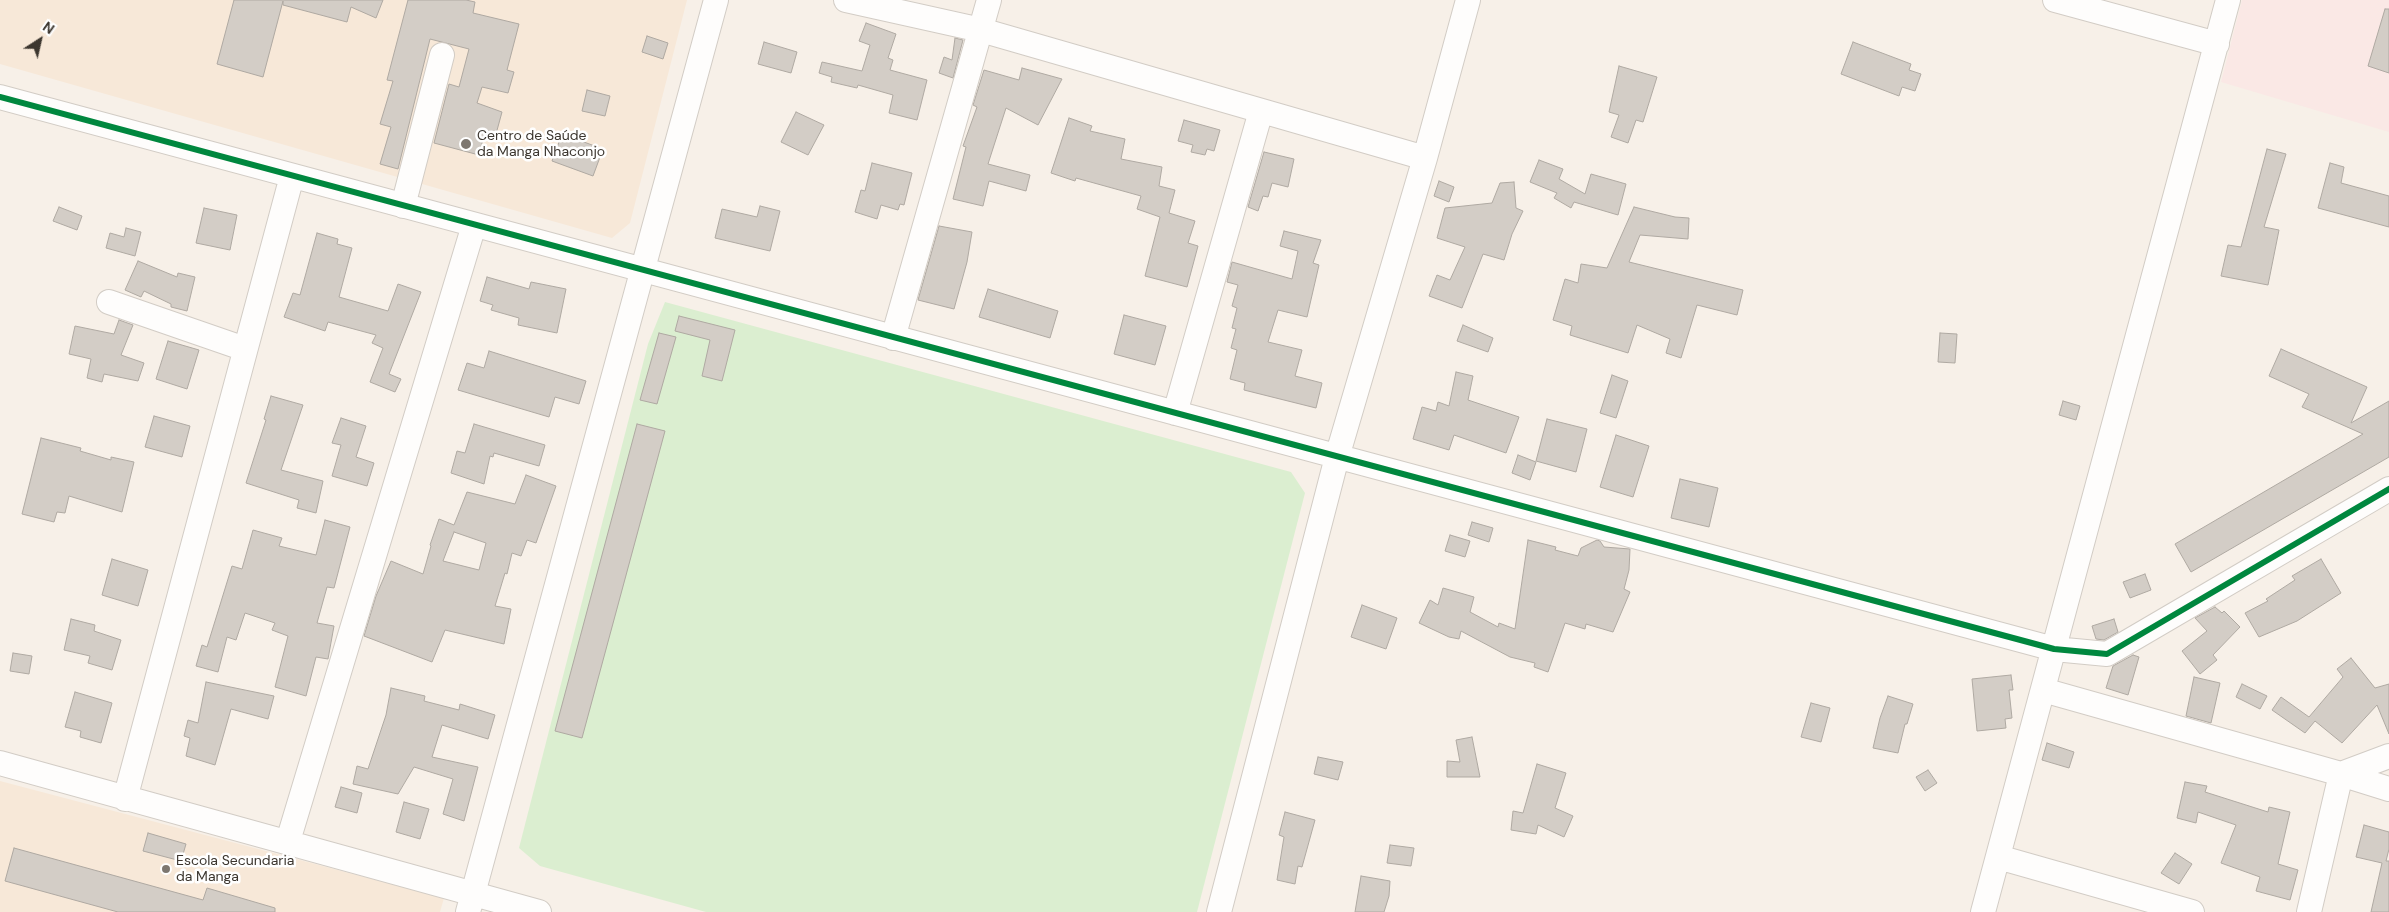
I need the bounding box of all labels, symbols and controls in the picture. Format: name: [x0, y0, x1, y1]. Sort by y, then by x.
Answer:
north arrow: [15, 15, 65, 65]
text: N: [39, 17, 58, 38]
place label: Centro de Saúde da Manga Nhaconjo: [477, 128, 605, 160]
marker: Centro de Saúde da Manga Nhaconjo: [459, 137, 473, 151]
place label: Escola Secundaria da Manga: [176, 853, 294, 886]
marker: Escola Secundaria da Manga: [160, 863, 172, 875]

